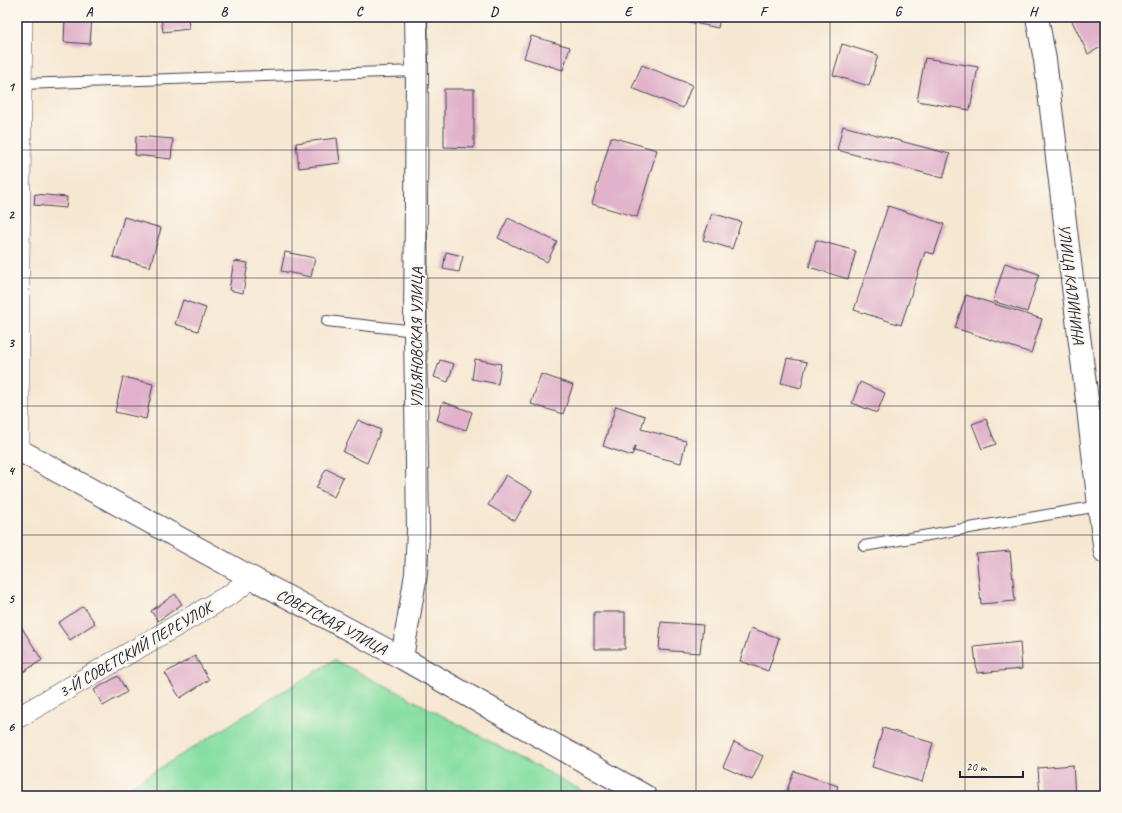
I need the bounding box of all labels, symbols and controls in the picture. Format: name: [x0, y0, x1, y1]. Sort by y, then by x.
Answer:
text: A: [86, 4, 94, 20]
text: B: [221, 4, 229, 20]
text: C: [356, 4, 364, 20]
text: D: [490, 4, 499, 20]
text: E: [625, 4, 634, 20]
text: F: [760, 4, 769, 20]
text: G: [895, 4, 903, 20]
text: H: [1029, 4, 1039, 20]
text: 1: [8, 79, 16, 95]
text: 2: [8, 207, 15, 223]
street label: УЛИЦА КАЛИНИНА: [1054, 223, 1088, 346]
street label: УЛЬЯНОВСКАЯ УЛИЦА: [407, 267, 427, 409]
text: 3: [8, 335, 15, 351]
text: 4: [8, 463, 16, 479]
street label: СОВЕТСКАЯ УЛИЦА: [273, 584, 391, 660]
text: 5: [8, 591, 15, 607]
street label: 3-Й СОВЕТСКИЙ ПЕРЕУЛОК: [55, 596, 218, 702]
text: 6: [8, 719, 15, 735]
scale bar: [960, 753, 1023, 779]
text: 20 m: [966, 759, 988, 775]

